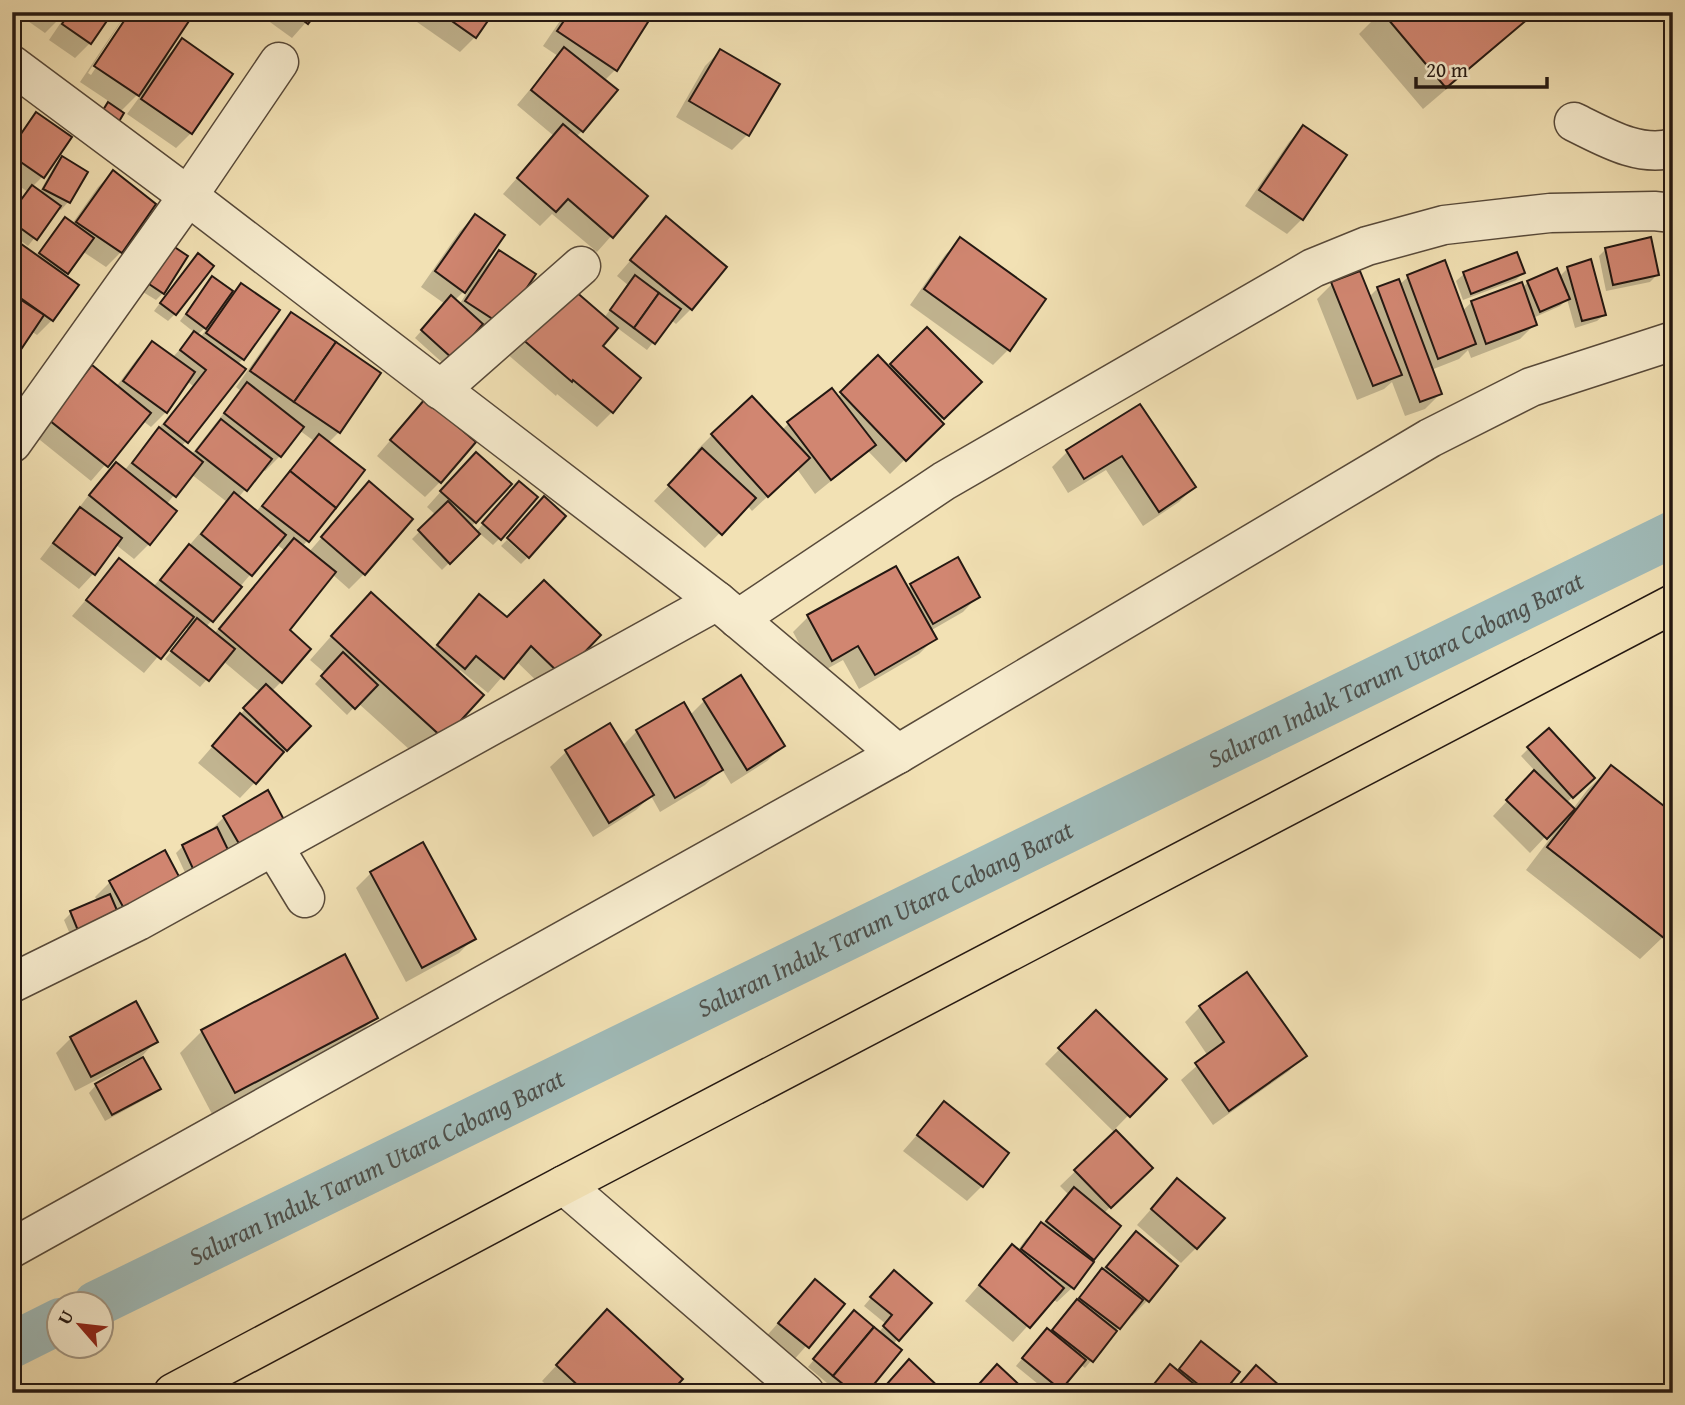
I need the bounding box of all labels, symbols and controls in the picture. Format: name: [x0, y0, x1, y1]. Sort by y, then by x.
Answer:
scale bar: [1416, 46, 1547, 90]
text: 20 m: [1426, 54, 1468, 85]
water label: Saluran Induk Tarum Utara Cabang Barat: [1200, 560, 1591, 778]
water label: Saluran Induk Tarum Utara Cabang Barat: [690, 810, 1080, 1027]
water label: Saluran Induk Tarum Utara Cabang Barat: [181, 1058, 572, 1275]
north arrow: [46, 1290, 116, 1360]
text: U: [50, 1305, 80, 1329]

